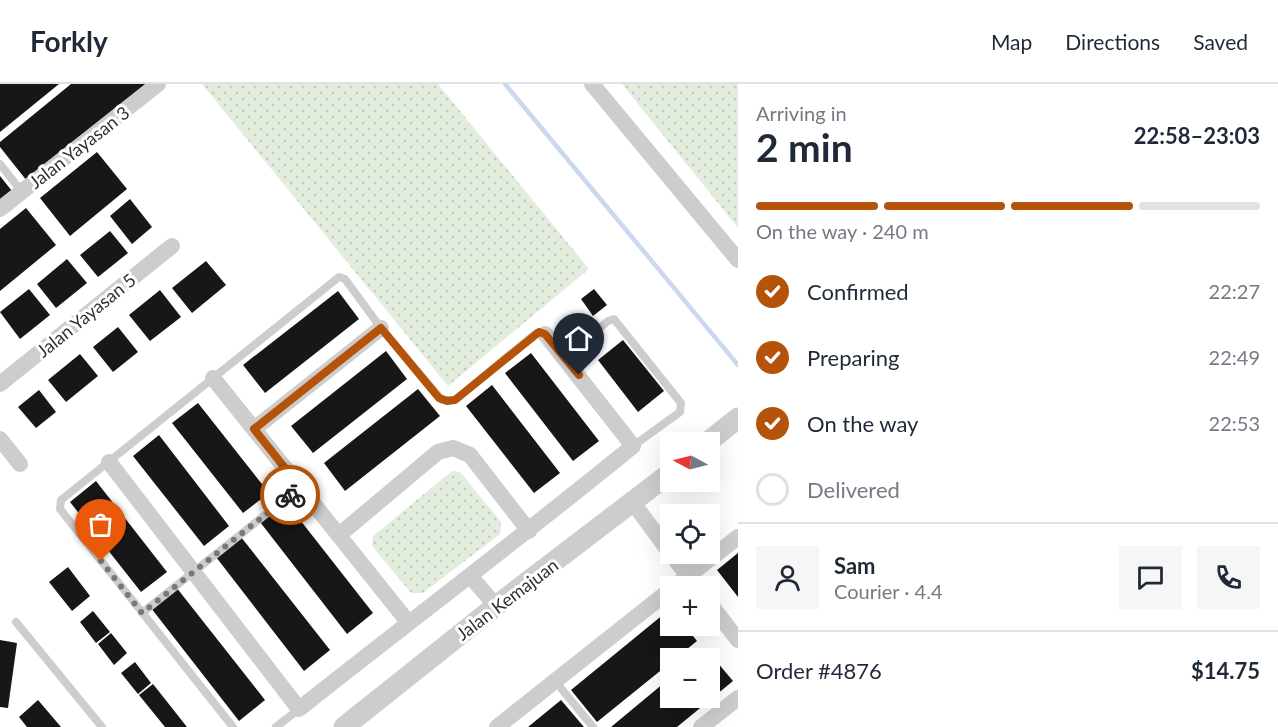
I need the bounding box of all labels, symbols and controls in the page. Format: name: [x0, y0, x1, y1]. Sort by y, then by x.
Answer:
text: Forkly: [30, 24, 108, 58]
text: Map: [991, 29, 1032, 54]
text: Directions: [1065, 29, 1160, 54]
text: Saved: [1193, 29, 1248, 54]
street label: Jalan Yayasan 3: [24, 101, 134, 193]
text: Arriving in: [756, 101, 847, 125]
text: 22:58–23:03: [1134, 122, 1260, 149]
text: 2 min: [756, 124, 853, 170]
text: On the way · 240 m: [756, 219, 929, 243]
street label: Jalan Yayasan 5: [32, 268, 140, 362]
icon: check: [756, 275, 789, 308]
text: Confirmed: [807, 278, 909, 305]
text: 22:27: [1209, 279, 1260, 303]
pin: [553, 313, 604, 375]
icon: home: [562, 322, 595, 355]
icon: check: [756, 341, 789, 374]
text: Preparing: [807, 344, 899, 371]
text: 22:49: [1209, 345, 1260, 369]
icon: check: [756, 407, 789, 440]
text: On the way: [807, 410, 918, 437]
text: 22:53: [1209, 411, 1260, 435]
north arrow: [660, 432, 720, 492]
map controls: [660, 432, 720, 708]
courier: [260, 465, 320, 525]
text: Delivered: [807, 476, 900, 503]
icon: bike: [274, 479, 307, 512]
pin: [75, 499, 126, 561]
button: locate: [660, 504, 720, 564]
icon: bag: [84, 508, 117, 541]
button: person: [756, 546, 819, 609]
button: chat: [1119, 546, 1182, 609]
button: phone: [1197, 546, 1260, 609]
text: Sam: [834, 552, 876, 579]
street label: Jalan Kemajuan: [452, 554, 562, 644]
button: +: [660, 576, 720, 636]
text: Courier · 4.4: [834, 579, 943, 603]
button: −: [660, 648, 720, 708]
text: Order #4876: [756, 657, 882, 684]
text: $14.75: [1191, 657, 1260, 684]

